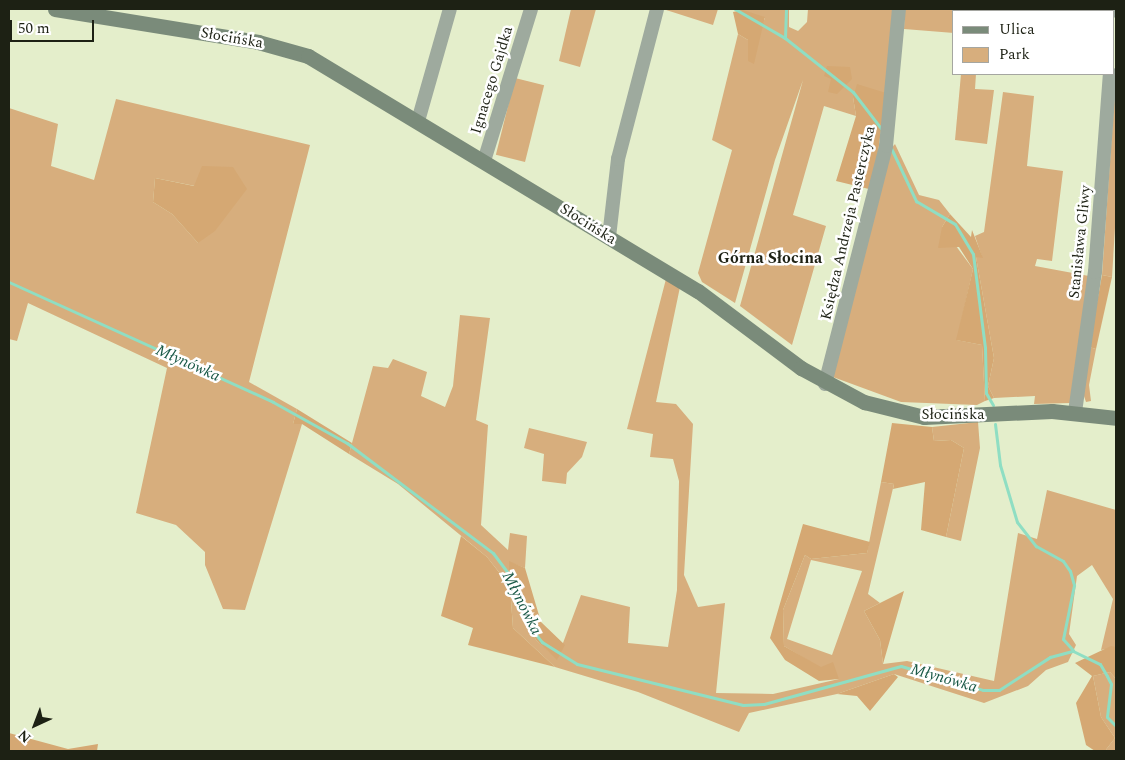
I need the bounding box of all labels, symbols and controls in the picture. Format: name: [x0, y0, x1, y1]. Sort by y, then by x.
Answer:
scale bar: [12, 10, 96, 42]
legend: [952, 10, 1115, 75]
text: 50 m: [18, 17, 50, 40]
text: Ulica: [999, 18, 1035, 41]
street label: Słocińska: [199, 24, 265, 52]
street label: Ignacego Gajdka: [467, 24, 517, 136]
text: Park: [999, 43, 1030, 66]
street label: Księdza Andrzeja Pasterczyka: [817, 124, 879, 322]
street label: Stanisława Gliwy: [1065, 184, 1095, 300]
street label: Słocińska: [556, 200, 620, 248]
district label: Górna Słocina: [718, 248, 822, 268]
water label: Młynówka: [153, 340, 223, 386]
street label: Słocińska: [921, 406, 985, 424]
water label: Młynówka: [498, 568, 546, 638]
water label: Młynówka: [908, 659, 980, 697]
north arrow: [10, 700, 60, 750]
text: N: [13, 725, 36, 748]

